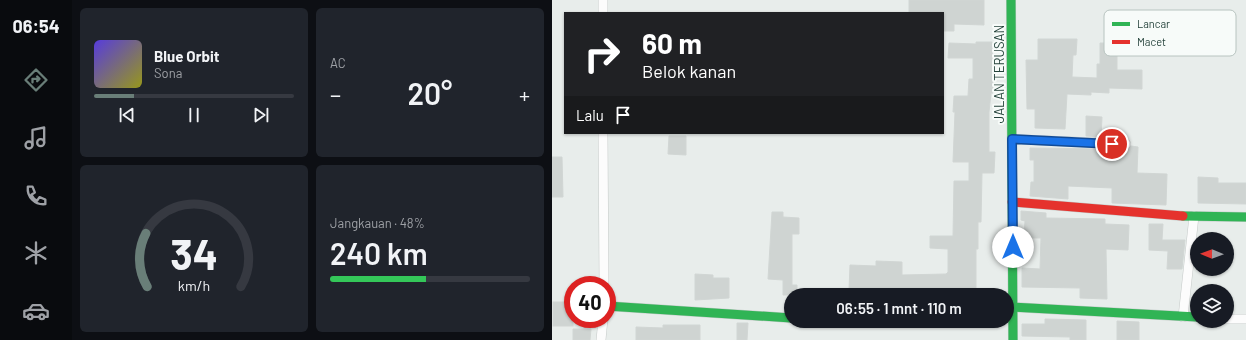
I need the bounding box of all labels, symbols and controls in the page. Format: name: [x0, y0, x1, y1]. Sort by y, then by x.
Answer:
legend: [1104, 10, 1236, 56]
text: 06:54: [12, 15, 60, 37]
text: Lancar: [1137, 17, 1170, 30]
street label: JALAN TERUSAN: [991, 25, 1007, 123]
text: 60 m: [642, 26, 702, 60]
icon: right: [576, 28, 628, 80]
text: Macet: [1137, 35, 1166, 48]
text: Blue Orbit: [154, 47, 219, 65]
text: AC: [330, 55, 346, 71]
text: Belok kanan: [642, 60, 736, 82]
text: Sona: [154, 65, 182, 81]
icon: directions: [22, 66, 50, 94]
text: 20°: [408, 75, 452, 111]
text: −: [330, 81, 341, 107]
text: +: [519, 81, 530, 107]
icon: previous: [116, 104, 138, 126]
icon: pause: [183, 104, 205, 126]
icon: next: [250, 104, 272, 126]
icon: arrive: [612, 104, 634, 126]
text: Lalu: [576, 106, 604, 124]
icon: music: [22, 124, 50, 152]
pin: [1095, 127, 1129, 161]
icon: arrive: [1101, 133, 1123, 155]
icon: phone: [22, 182, 50, 210]
text: Jangkauan · 48%: [330, 215, 425, 231]
position arrow: [992, 226, 1034, 268]
text: 34: [170, 227, 218, 277]
north arrow: [1190, 232, 1234, 276]
map controls: [1190, 232, 1234, 328]
text: 240 km: [330, 235, 428, 271]
icon: climate: [22, 239, 50, 267]
text: km/h: [178, 276, 210, 293]
speed limit sign: 40: [564, 276, 616, 328]
button: layers: [1190, 284, 1234, 328]
icon: car: [22, 297, 50, 325]
text: 06:55 · 1 mnt · 110 m: [836, 299, 962, 317]

